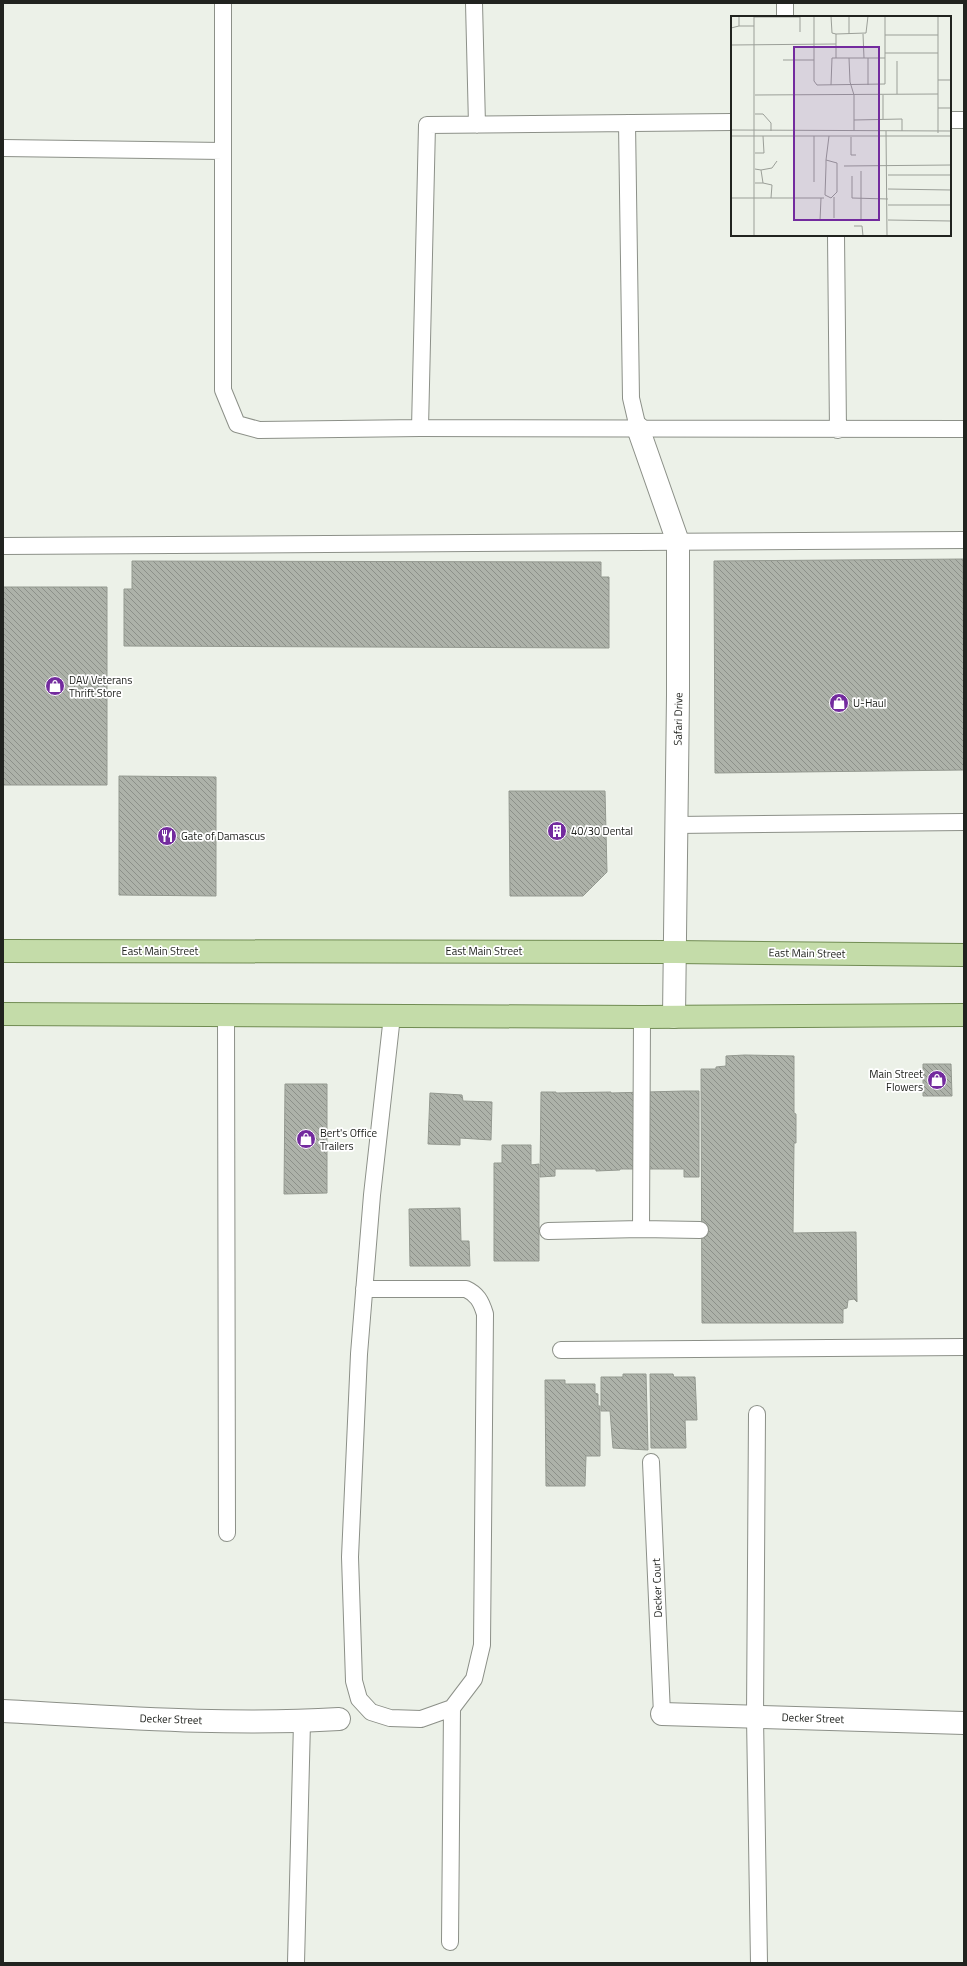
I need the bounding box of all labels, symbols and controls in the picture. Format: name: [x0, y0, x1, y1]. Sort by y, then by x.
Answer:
inset map: [731, 16, 951, 236]
place label: DAV Veterans Thrift Store: [69, 672, 132, 701]
shop icon: DAV Veterans Thrift Store: [44, 675, 66, 697]
street label: Safari Drive: [670, 692, 686, 746]
shop icon: U-Haul: [828, 692, 850, 714]
place label: U-Haul: [853, 695, 886, 711]
building icon: 40/30 Dental: [546, 820, 568, 842]
place label: 40/30 Dental: [571, 823, 633, 839]
restaurant icon: Gate of Damascus: [156, 825, 178, 847]
place label: Gate of Damascus: [181, 828, 265, 844]
street label: East Main Street: [122, 943, 199, 959]
street label: East Main Street: [446, 943, 523, 959]
street label: East Main Street: [768, 944, 846, 962]
place label: Main Street Flowers: [869, 1066, 923, 1095]
shop icon: Main Street Flowers: [926, 1069, 948, 1091]
place label: Bert's Office Trailers: [320, 1125, 377, 1154]
shop icon: Bert's Office Trailers: [295, 1128, 317, 1150]
street label: Decker Court: [648, 1558, 666, 1618]
street label: Decker Street: [781, 1709, 845, 1727]
street label: Decker Street: [139, 1710, 203, 1728]

